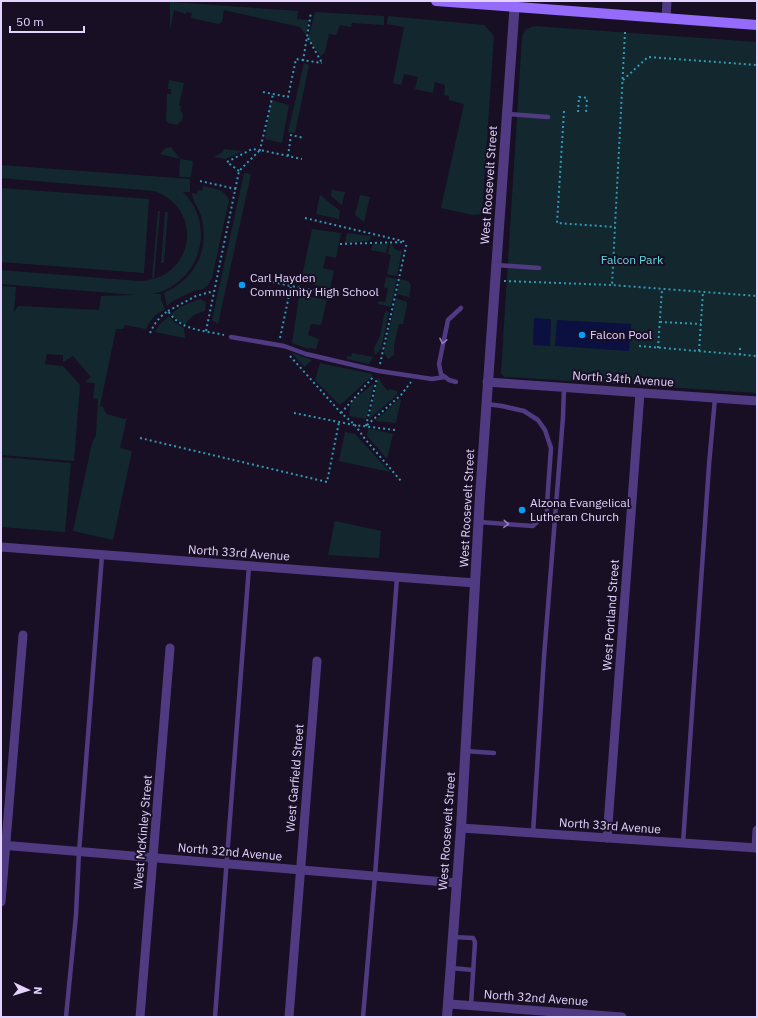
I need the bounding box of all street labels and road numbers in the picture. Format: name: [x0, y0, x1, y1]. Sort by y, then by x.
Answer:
street label: West Roosevelt Street: [477, 125, 500, 245]
street label: North 34th Avenue: [572, 367, 675, 390]
street label: West Roosevelt Street: [456, 448, 477, 568]
street label: North 33rd Avenue: [188, 541, 291, 564]
street label: West Portland Street: [599, 559, 622, 671]
street label: West Garfield Street: [282, 723, 307, 833]
street label: West Roosevelt Street: [435, 771, 458, 891]
street label: West McKinley Street: [130, 774, 155, 890]
street label: North 33rd Avenue: [559, 814, 662, 837]
street label: North 32nd Avenue: [177, 839, 283, 864]
street label: North 32nd Avenue: [483, 986, 589, 1009]

